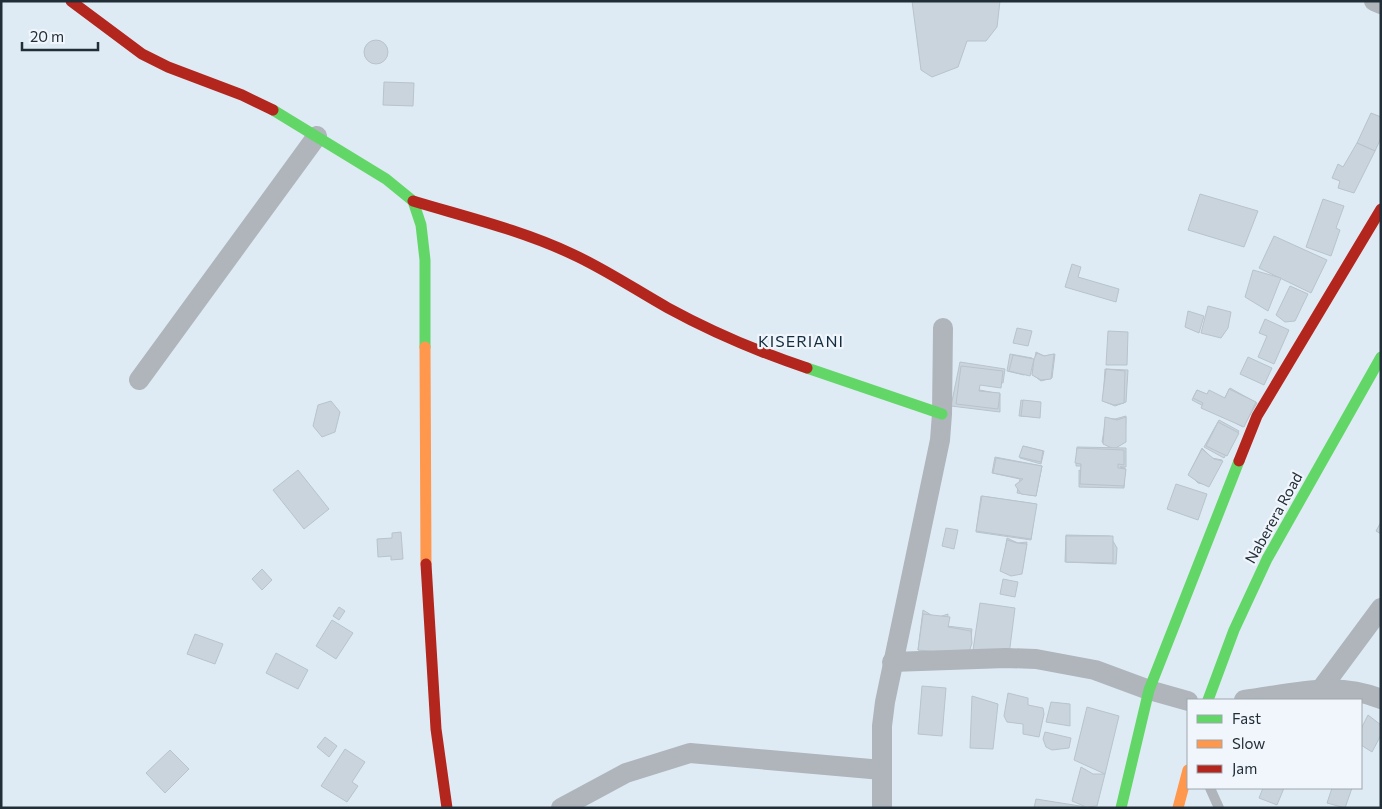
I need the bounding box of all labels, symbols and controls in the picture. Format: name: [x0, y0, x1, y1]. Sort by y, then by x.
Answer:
scale bar: [22, 20, 99, 52]
text: 20 m: [30, 27, 64, 45]
district label: KISERIANI: [758, 331, 844, 350]
street label: Naberera Road: [1241, 469, 1306, 566]
legend: [1187, 699, 1362, 789]
text: Fast: [1232, 709, 1261, 727]
text: Slow: [1232, 734, 1265, 752]
text: Jam: [1232, 759, 1257, 777]

